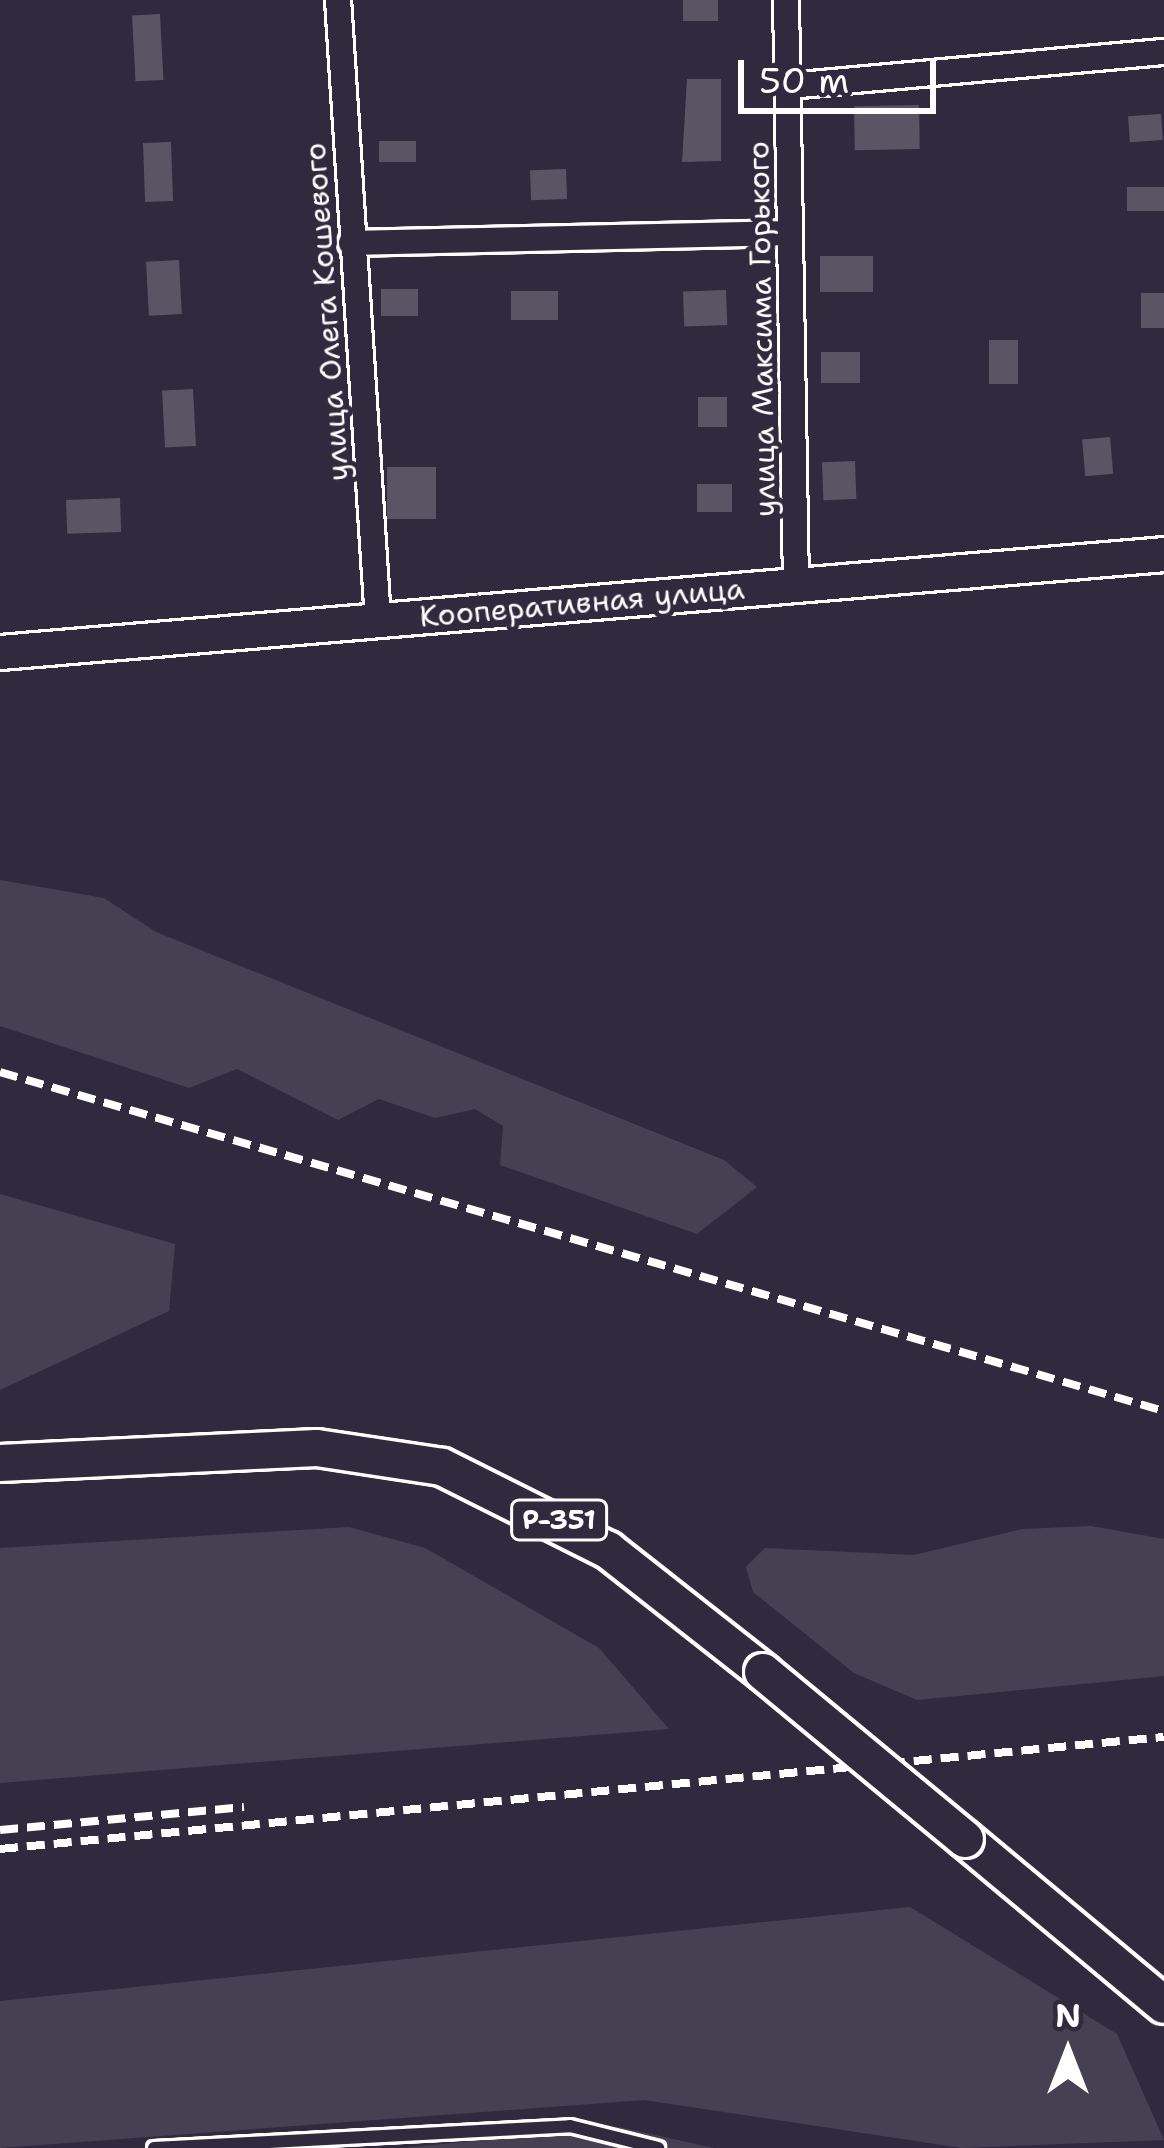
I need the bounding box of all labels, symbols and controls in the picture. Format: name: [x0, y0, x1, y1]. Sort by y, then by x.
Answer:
scale bar: [744, 36, 942, 110]
text: 50 m: [759, 56, 849, 105]
street label: улица Максима Горького: [741, 141, 783, 517]
street label: улица Олега Кошевого: [297, 142, 357, 482]
street label: Кооперативная улица: [418, 571, 746, 635]
road number: Р-351: [508, 1499, 610, 1541]
north arrow: [1008, 1992, 1128, 2112]
text: N: [1055, 1993, 1081, 2038]

